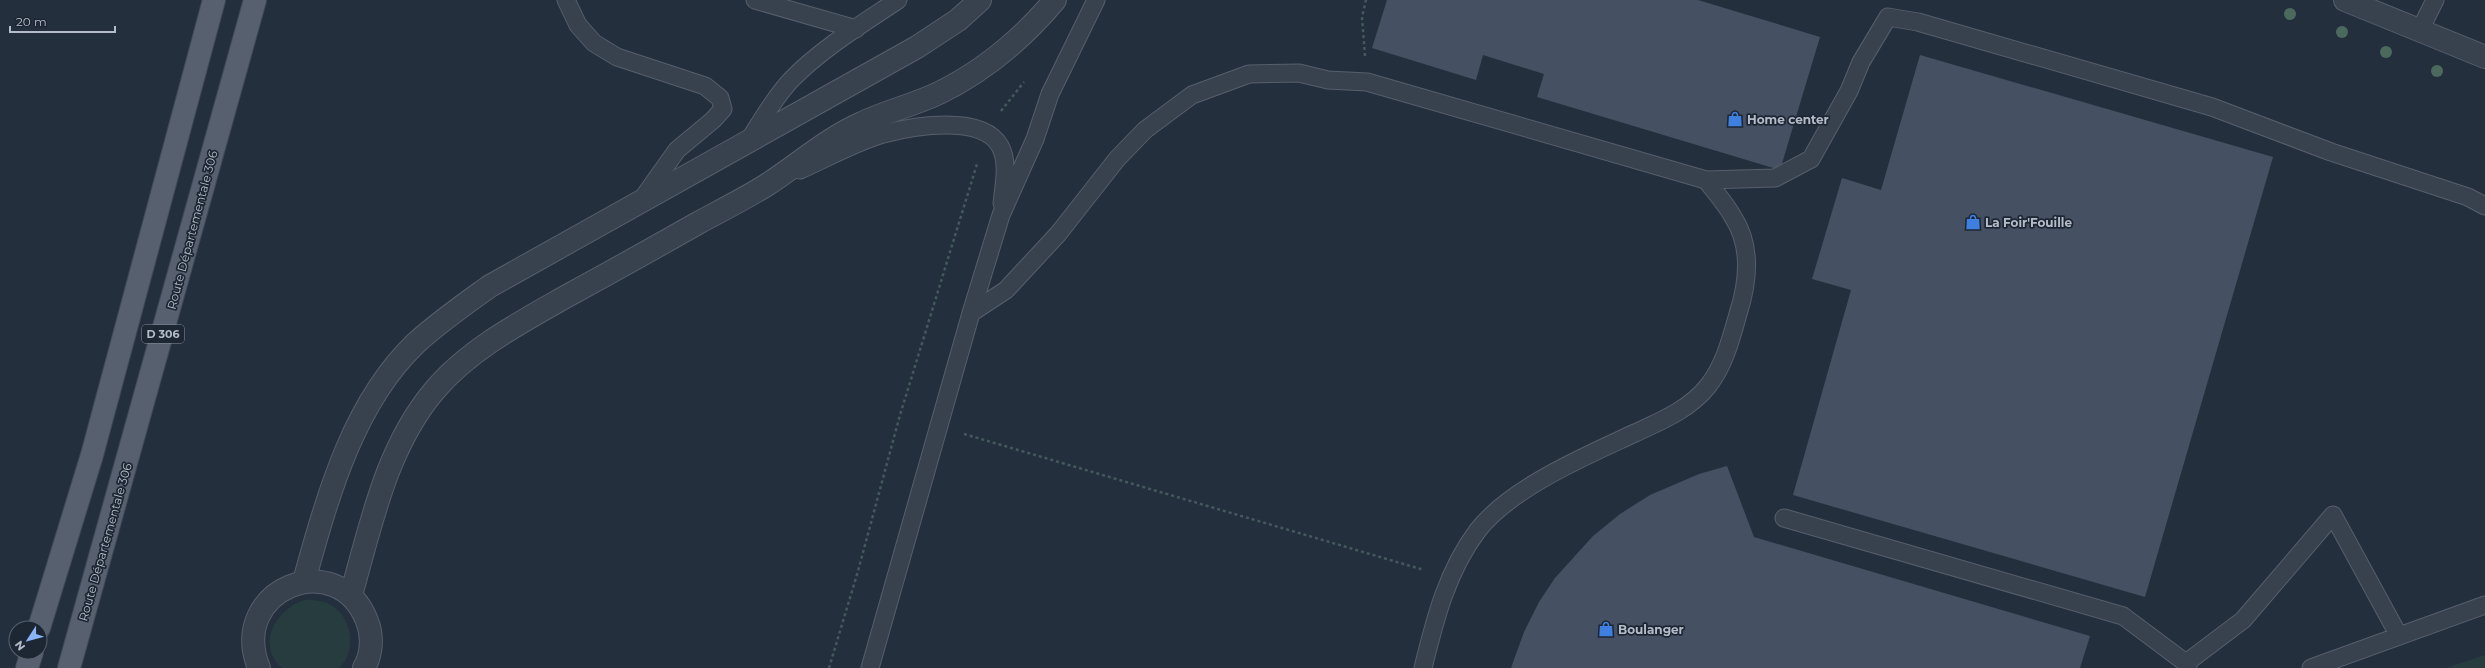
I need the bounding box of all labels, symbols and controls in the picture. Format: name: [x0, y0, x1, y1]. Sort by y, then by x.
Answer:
scale bar: [10, 8, 115, 34]
text: 20 m: [16, 14, 47, 29]
shop icon: Home center: [1726, 110, 1744, 128]
place label: Home center: [1747, 112, 1829, 127]
street label: Route Départementale 306: [164, 149, 220, 311]
shop icon: La Foir'Fouille: [1964, 213, 1982, 231]
place label: La Foir'Fouille: [1985, 215, 2072, 230]
road number: D 306: [142, 325, 184, 343]
street label: Route Départementale 306: [75, 461, 135, 623]
north arrow: [8, 620, 48, 660]
shop icon: Boulanger: [1597, 620, 1615, 638]
place label: Boulanger: [1618, 622, 1684, 637]
text: N: [12, 638, 28, 654]

